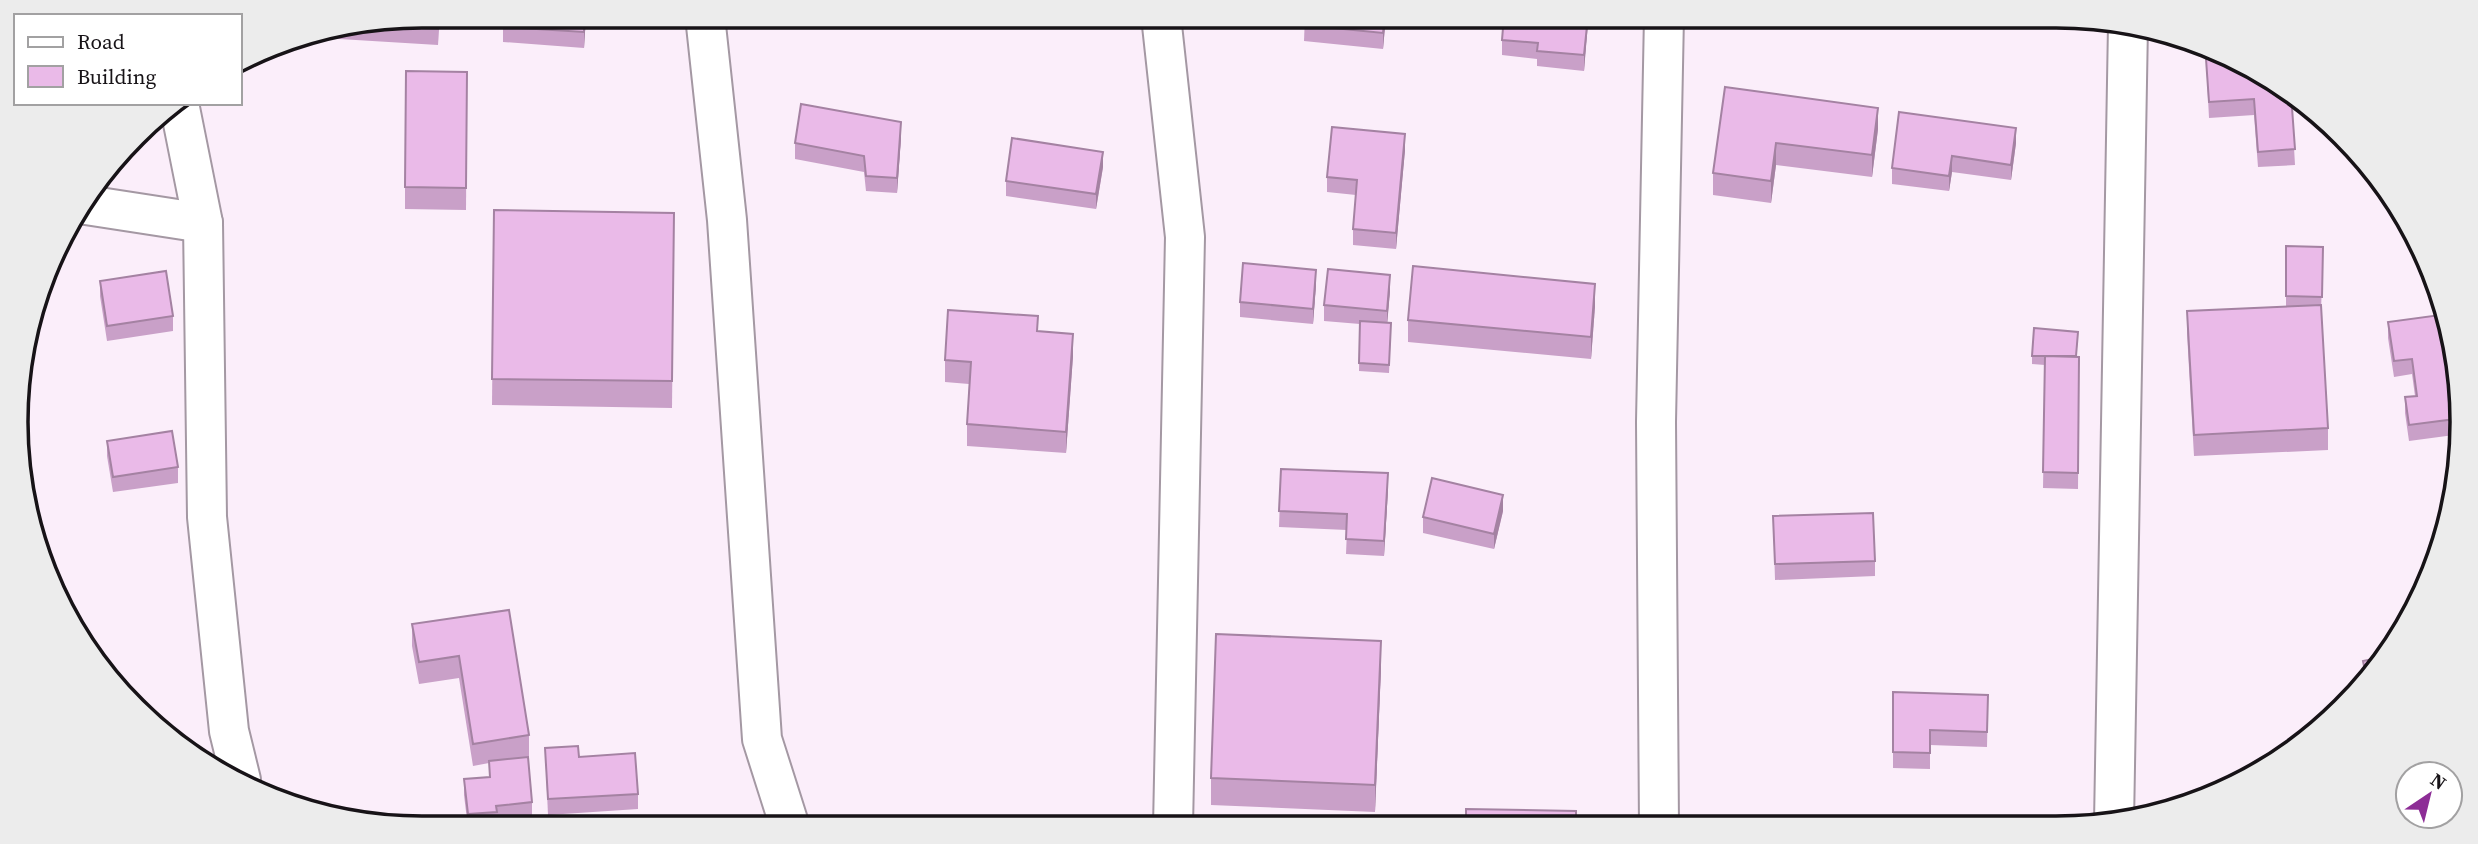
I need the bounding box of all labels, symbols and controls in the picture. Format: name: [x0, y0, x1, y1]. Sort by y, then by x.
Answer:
legend: [14, 14, 242, 105]
text: Road: [77, 27, 125, 56]
text: Building: [77, 62, 156, 91]
north arrow: [2394, 760, 2464, 830]
text: N: [2426, 766, 2452, 796]

